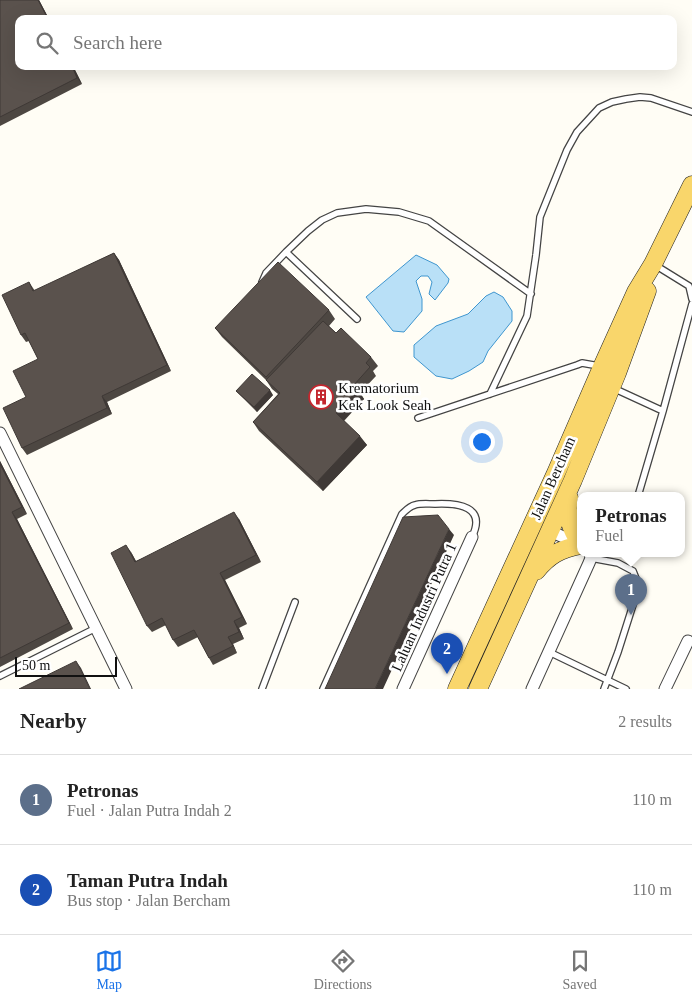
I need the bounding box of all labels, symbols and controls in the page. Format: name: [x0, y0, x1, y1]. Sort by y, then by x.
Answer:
search box: [15, 15, 677, 70]
icon: search: [33, 29, 61, 57]
text: Search here: [73, 32, 162, 53]
place label: Krematorium Kek Look Seah: [338, 380, 432, 413]
building icon: Krematorium Kek Look Seah: [308, 384, 334, 410]
your location: [469, 429, 495, 455]
street label: Jalan Bercham: [528, 434, 578, 522]
popup: [577, 492, 685, 557]
text: Petronas: [595, 505, 667, 526]
text: Fuel: [595, 527, 624, 544]
street label: Laluan Industri Putra 1: [388, 540, 460, 674]
pin: 1: [615, 574, 647, 615]
pin: 2: [431, 633, 463, 674]
scale bar: [15, 654, 118, 677]
text: 50 m: [22, 658, 50, 673]
text: Nearby: [20, 709, 87, 733]
text: 2 results: [618, 713, 672, 730]
text: Petronas: [67, 780, 138, 801]
text: 1: [32, 791, 40, 808]
text: 110 m: [632, 791, 672, 808]
text: Fuel · Jalan Putra Indah 2: [67, 802, 232, 819]
text: Taman Putra Indah: [67, 870, 228, 891]
text: 2: [32, 881, 40, 898]
text: 110 m: [632, 881, 672, 898]
text: Bus stop · Jalan Bercham: [67, 892, 231, 909]
tab: Map: [95, 947, 123, 993]
tab: Directions: [314, 947, 372, 993]
tab: Saved: [563, 947, 597, 993]

